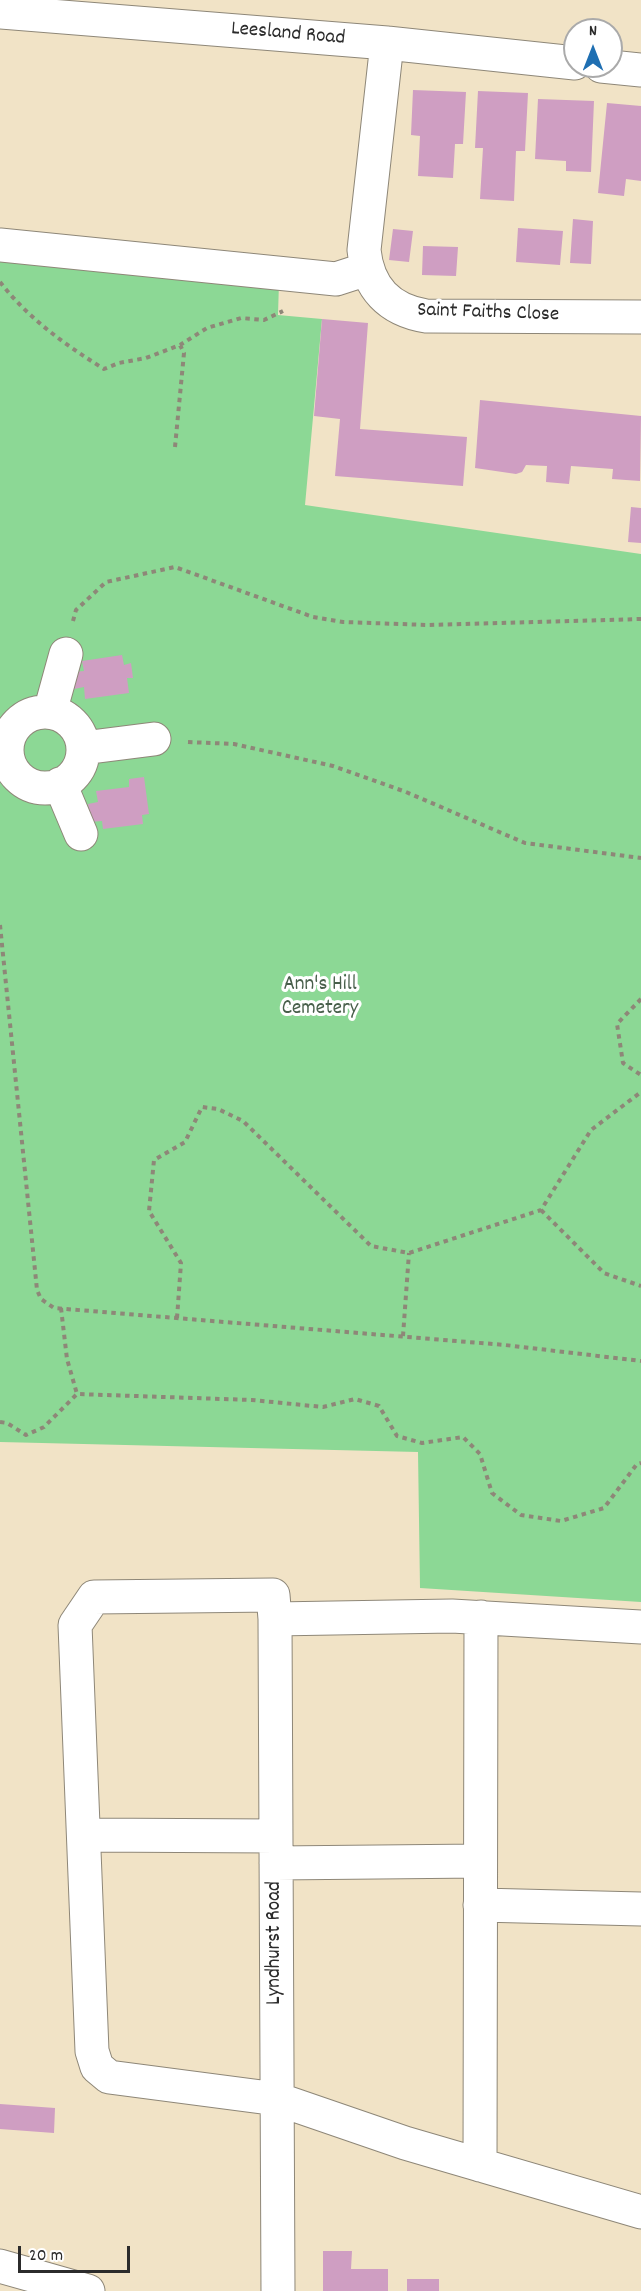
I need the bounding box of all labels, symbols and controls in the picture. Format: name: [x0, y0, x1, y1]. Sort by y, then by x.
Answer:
street label: Leesland Road: [230, 17, 346, 53]
north arrow: [563, 18, 623, 78]
text: N: [589, 20, 597, 43]
street label: Saint Faiths Close: [417, 299, 559, 329]
park label: Ann's Hill Cemetery: [282, 973, 358, 1023]
street label: Lyndhurst Road: [263, 1881, 289, 2005]
scale bar: [21, 2234, 134, 2272]
text: 20 m: [29, 2244, 63, 2269]

